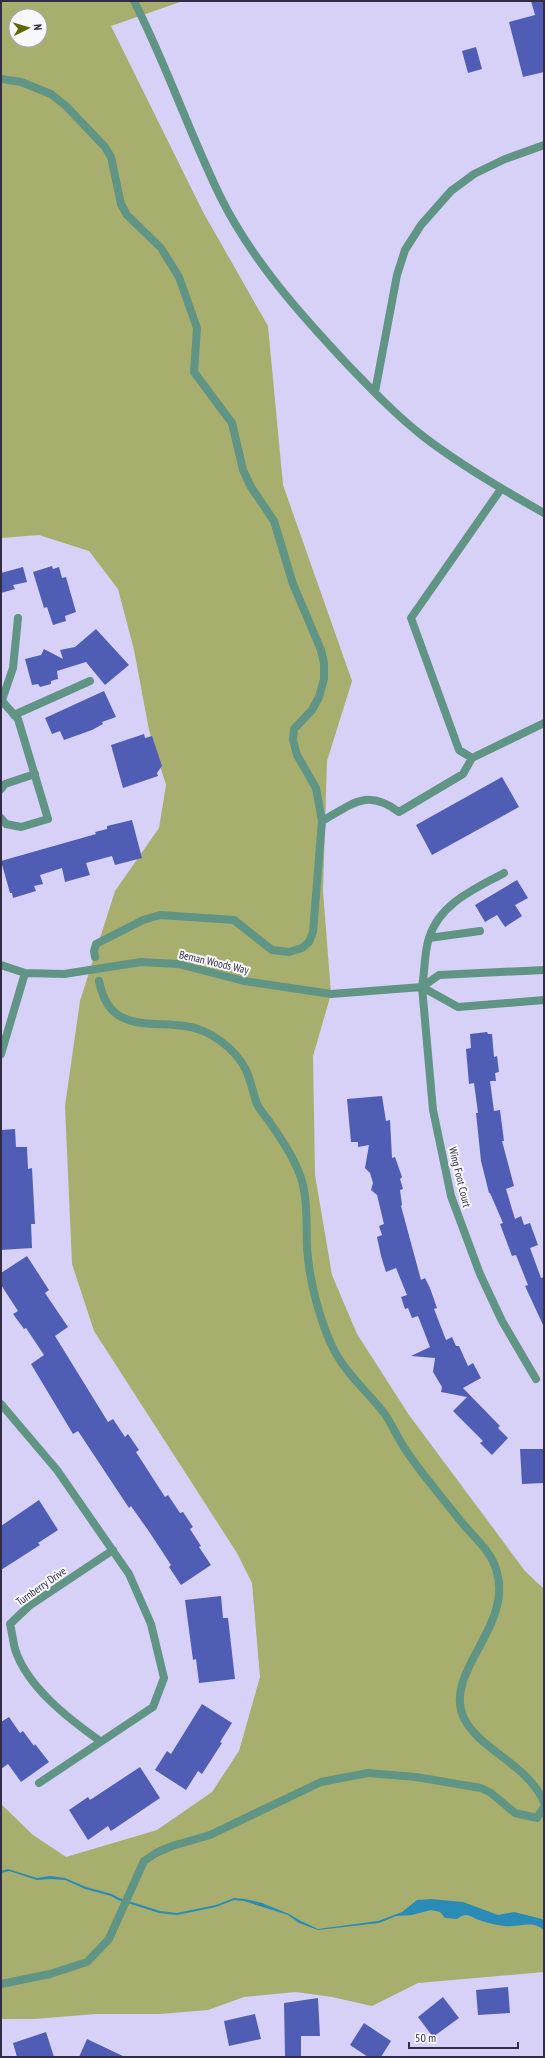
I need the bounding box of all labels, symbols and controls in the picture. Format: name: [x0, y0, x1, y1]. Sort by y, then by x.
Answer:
north arrow: [8, 8, 48, 48]
text: N: [31, 24, 45, 31]
street label: Beman Woods Way: [178, 947, 251, 977]
street label: Wing Foot Court: [446, 1145, 474, 1209]
street label: Turnberry Drive: [13, 1563, 69, 1608]
scale bar: [409, 2024, 518, 2050]
text: 50 m: [415, 2030, 436, 2045]

